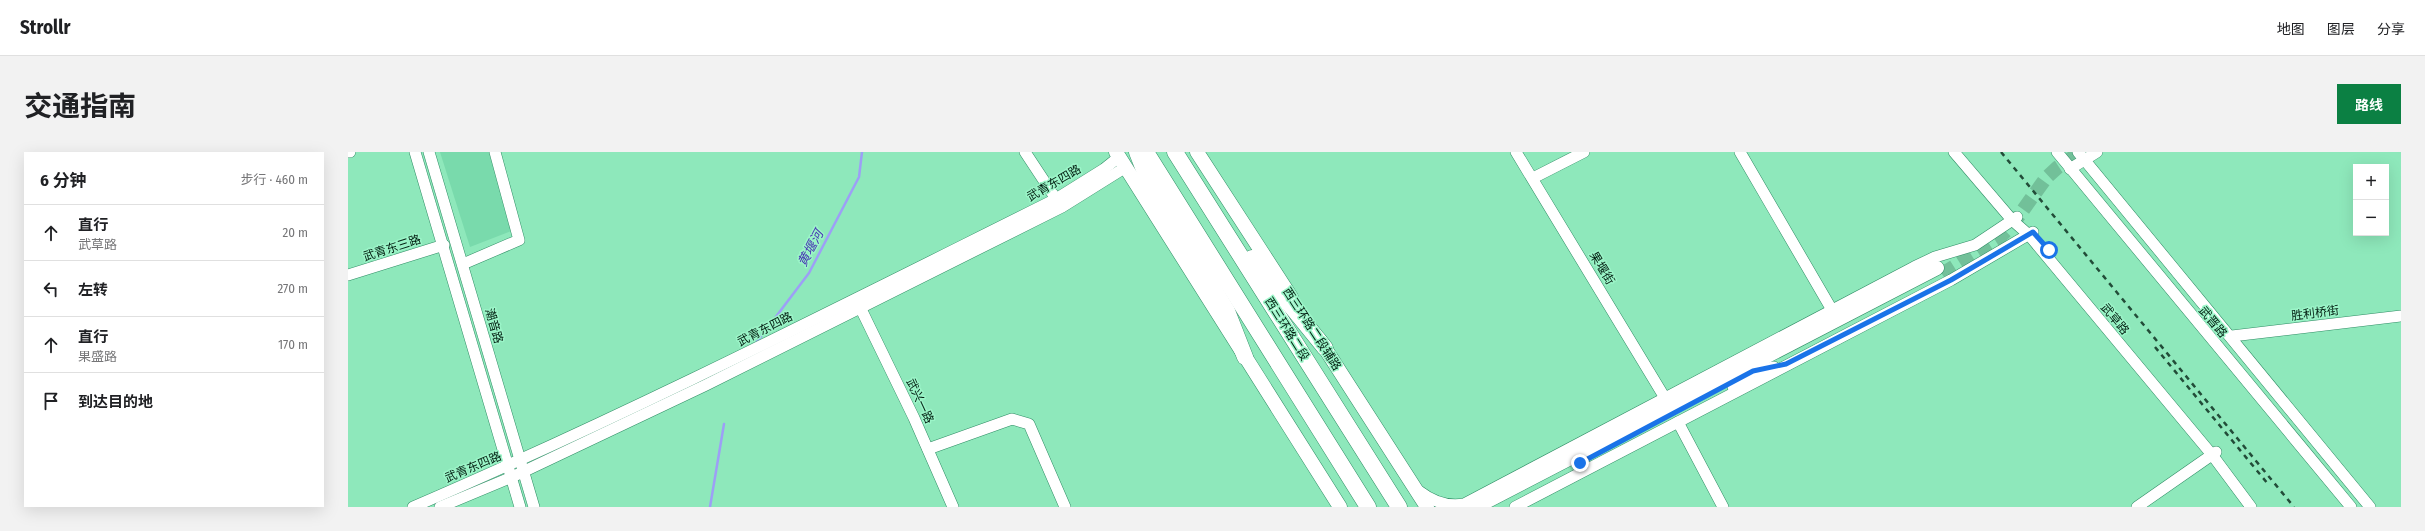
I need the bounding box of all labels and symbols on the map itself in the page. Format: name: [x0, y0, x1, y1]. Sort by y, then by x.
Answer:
street label: 武青东四路: [1025, 162, 1083, 204]
water label: 黄堰河: [795, 225, 828, 269]
street label: 武青东三路: [361, 232, 423, 264]
route start: [2040, 241, 2058, 259]
street label: 果堰街: [1587, 249, 1617, 287]
street label: 西三环路二段辅路: [1280, 285, 1344, 373]
street label: 西三环路二段: [1262, 295, 1312, 363]
street label: 武草路: [2098, 301, 2132, 337]
street label: 胜利桥街: [2290, 303, 2340, 323]
street label: 武晋路: [2196, 304, 2230, 340]
street label: 潮音路: [482, 307, 506, 345]
street label: 武青东四路: [735, 309, 795, 349]
street label: 武兴一路: [904, 376, 936, 426]
street label: 武青东四路: [443, 449, 503, 485]
route end: [1571, 454, 1589, 472]

